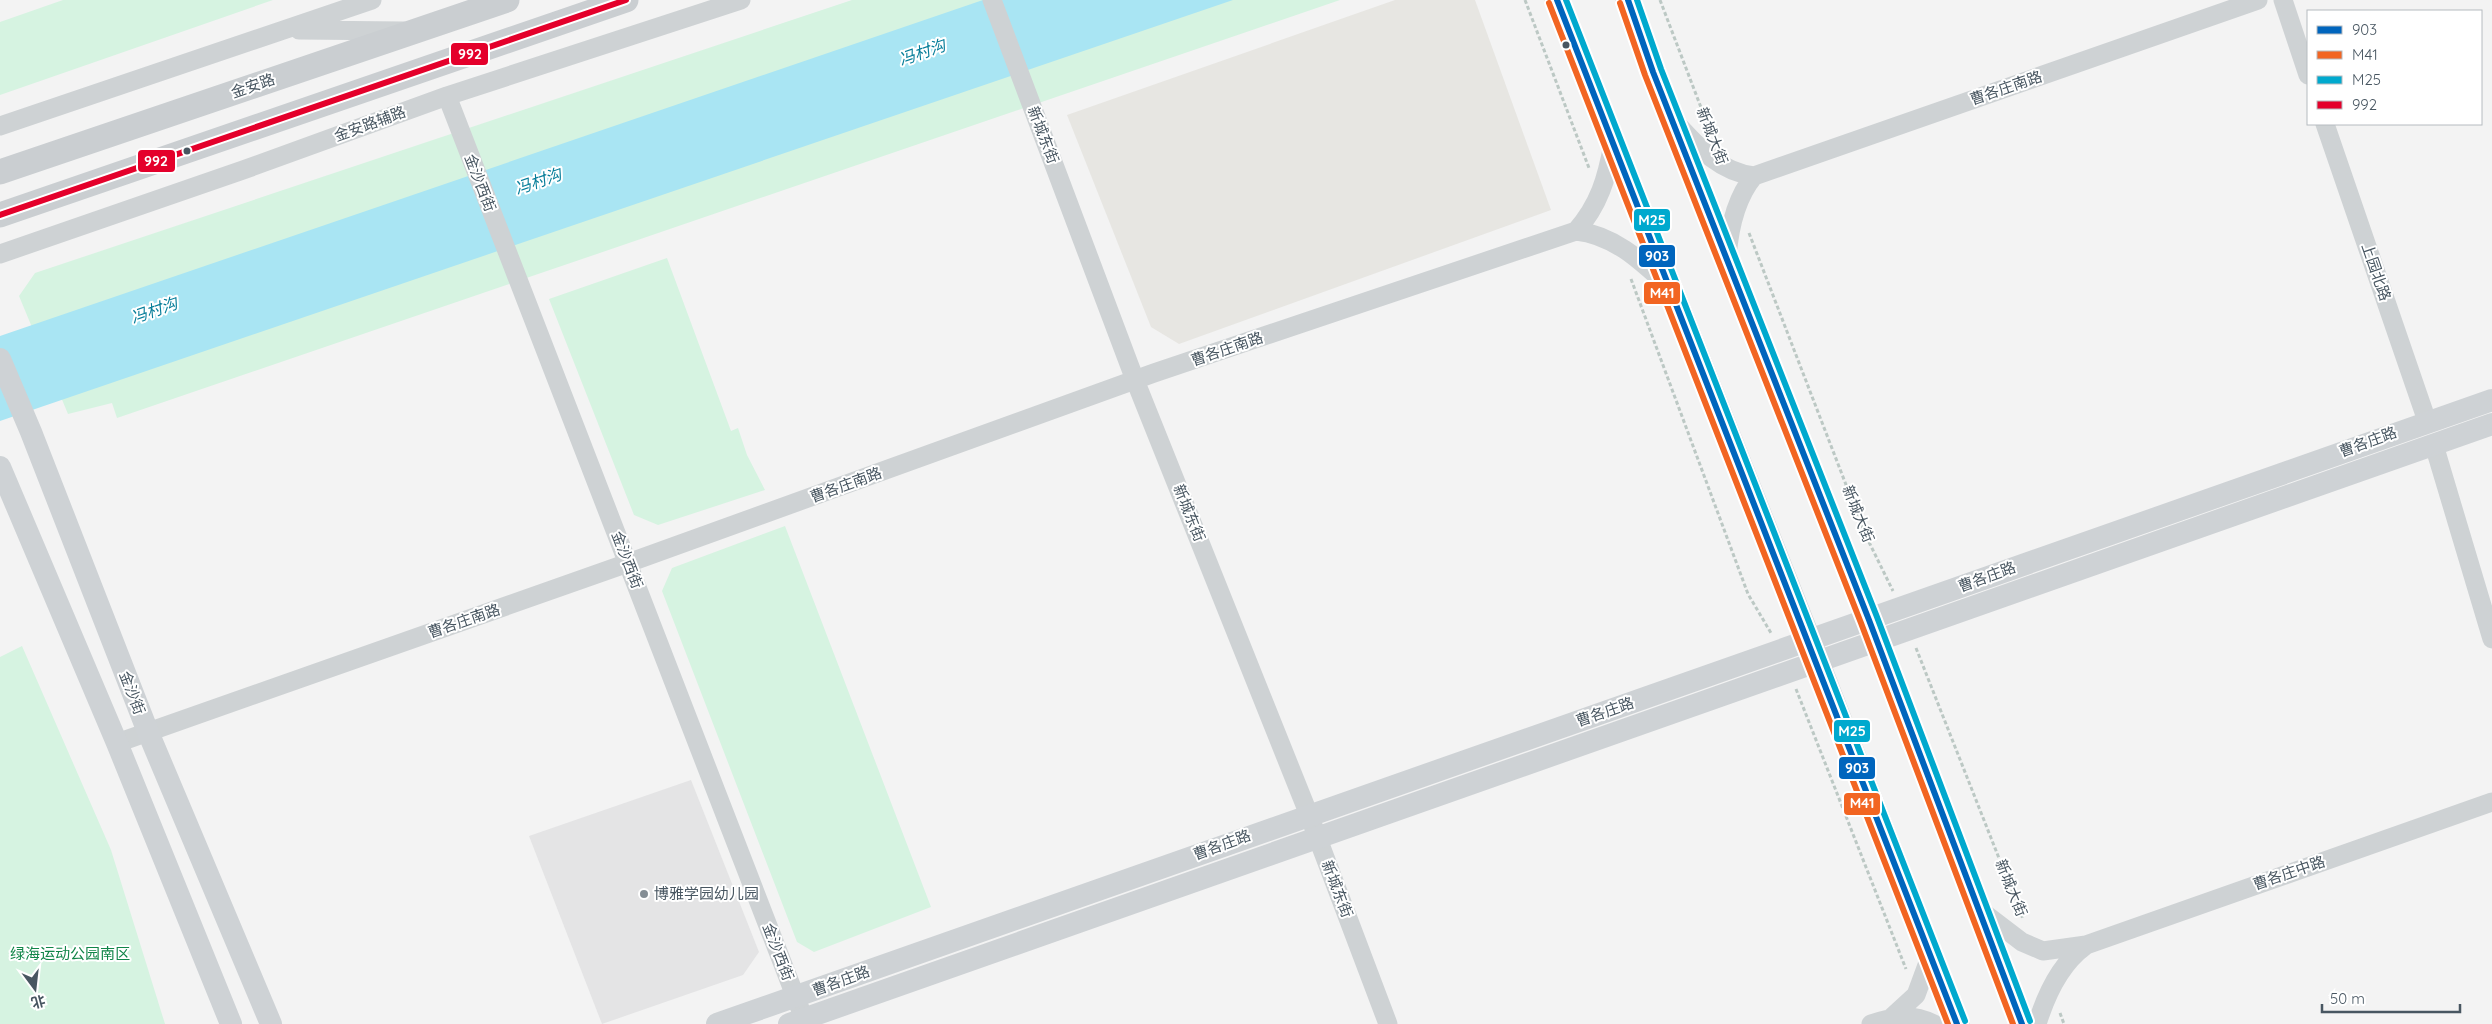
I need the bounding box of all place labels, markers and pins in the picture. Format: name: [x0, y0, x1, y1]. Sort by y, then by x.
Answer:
unlabelled marker: [1561, 40, 1571, 50]
unlabelled marker: [182, 146, 192, 156]
place label: 博雅学园幼儿园: [654, 884, 759, 903]
marker: 博雅学园幼儿园: [638, 888, 650, 900]

